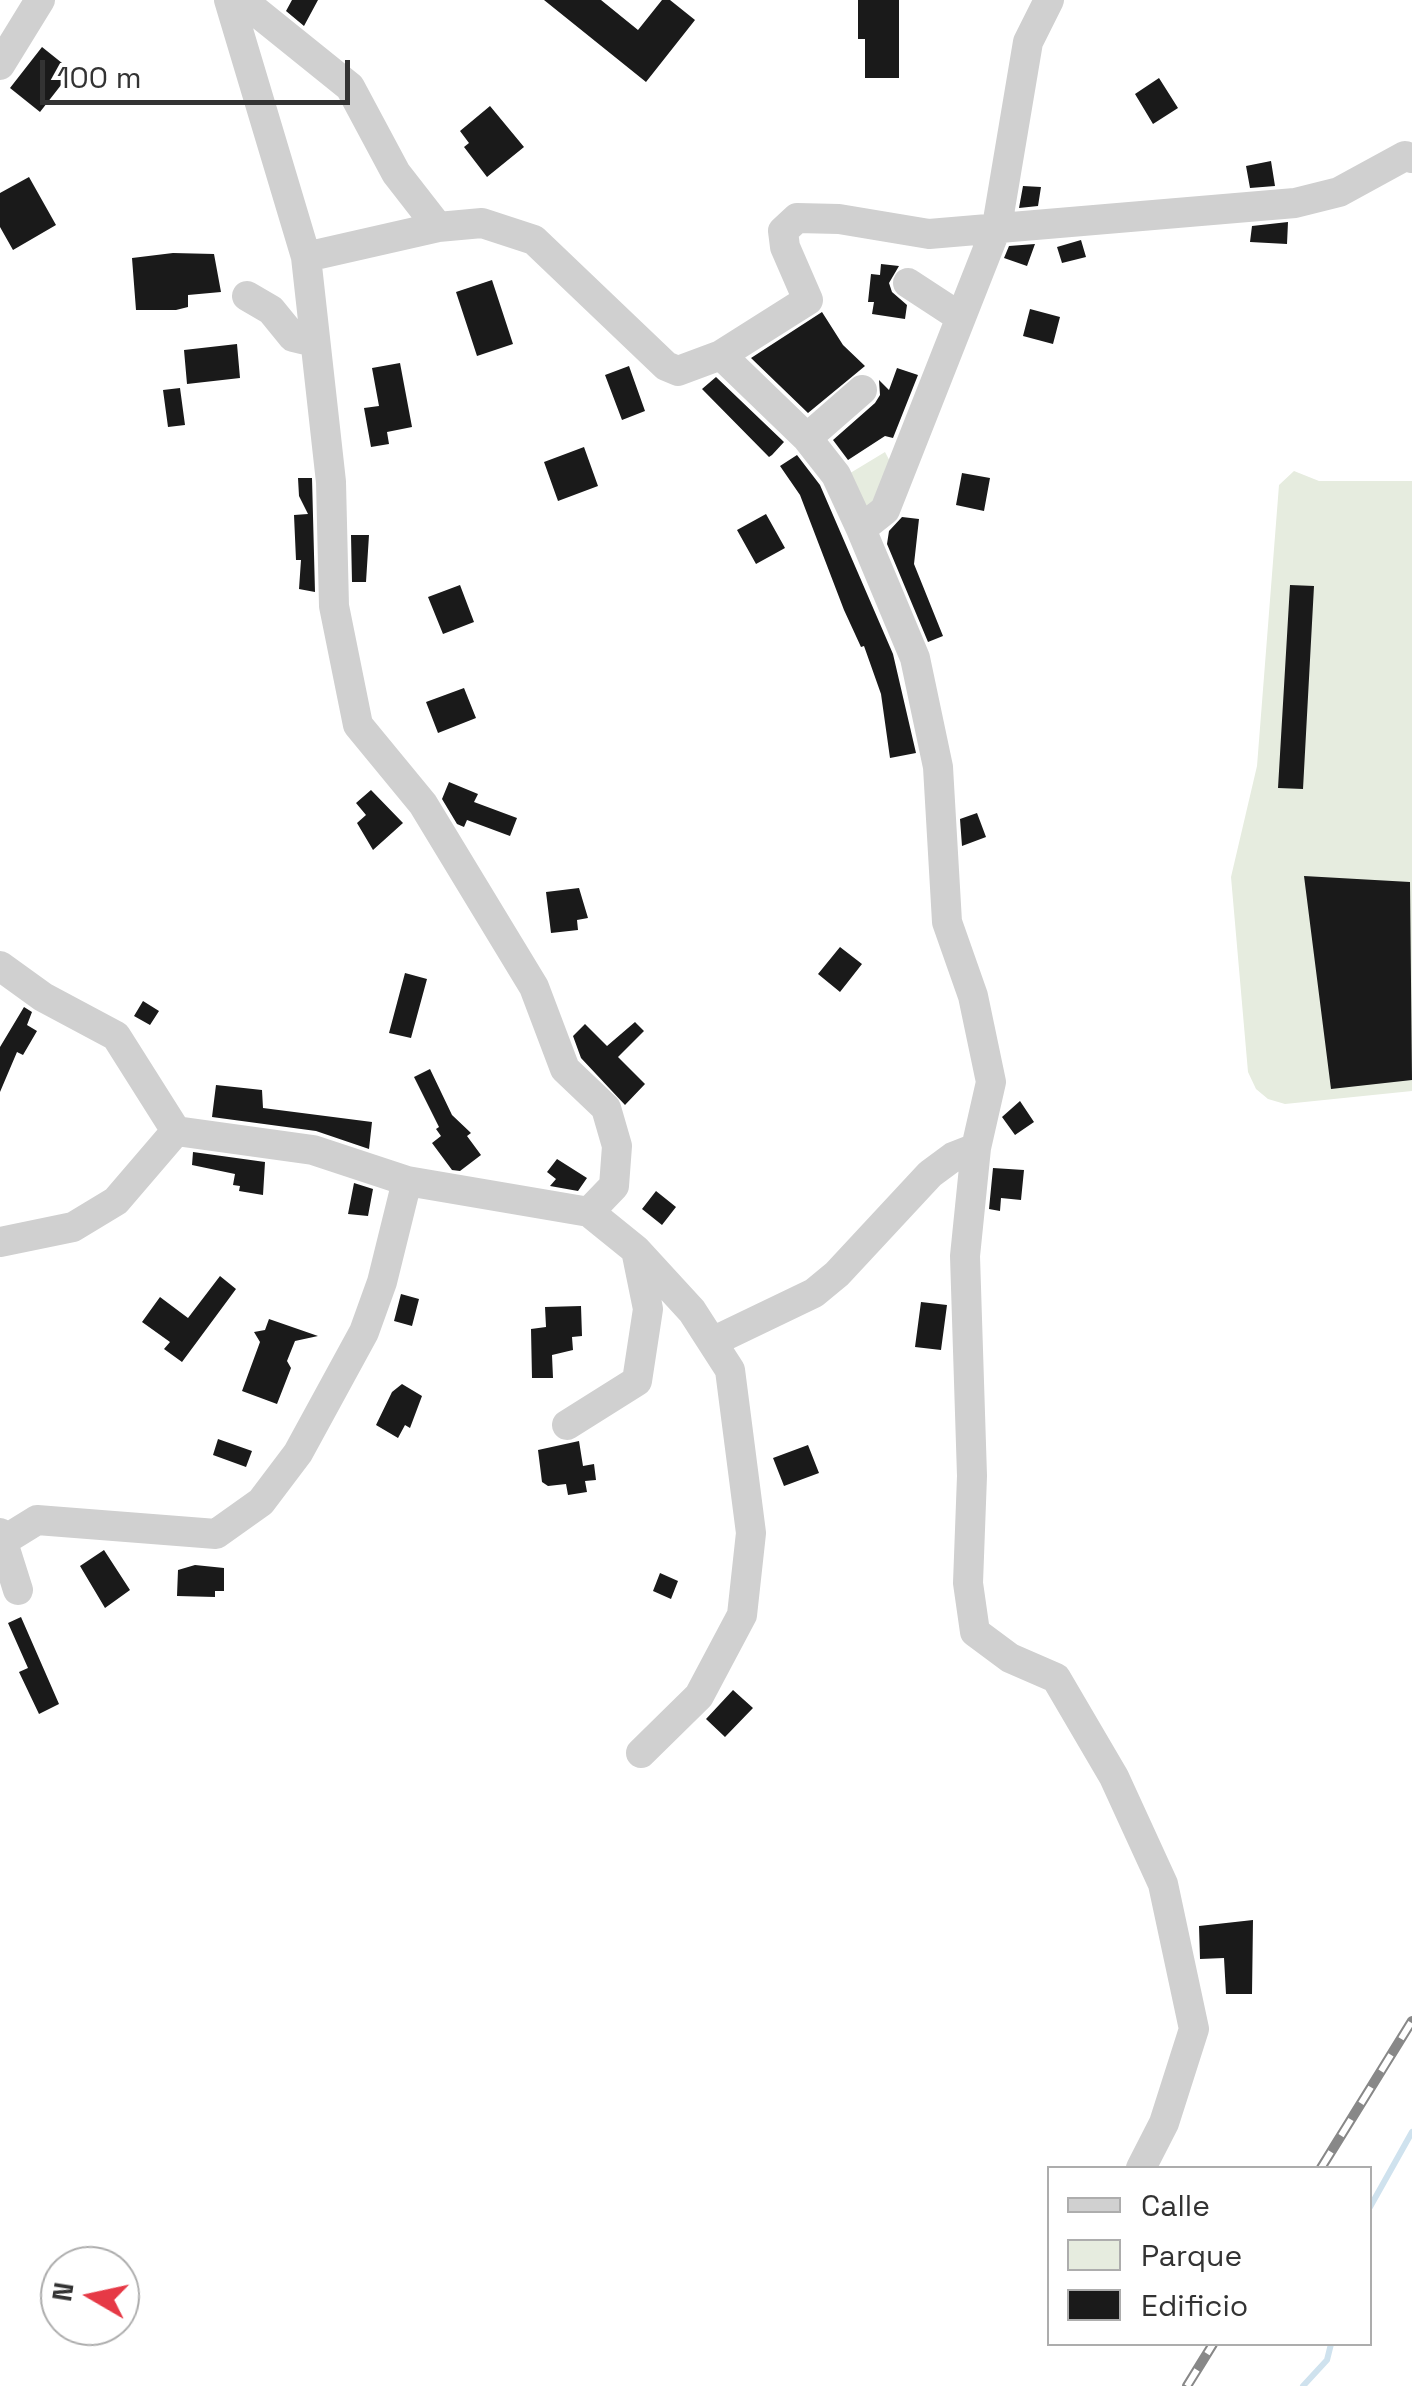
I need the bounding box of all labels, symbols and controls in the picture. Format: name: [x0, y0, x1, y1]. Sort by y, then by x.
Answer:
scale bar: [45, 40, 355, 102]
text: 100 m: [57, 58, 142, 97]
legend: [1047, 2166, 1372, 2346]
text: Calle: [1141, 2186, 1210, 2225]
text: Parque: [1141, 2236, 1242, 2275]
north arrow: [40, 2246, 140, 2346]
text: N: [43, 2280, 82, 2304]
text: Edificio: [1141, 2286, 1248, 2325]

